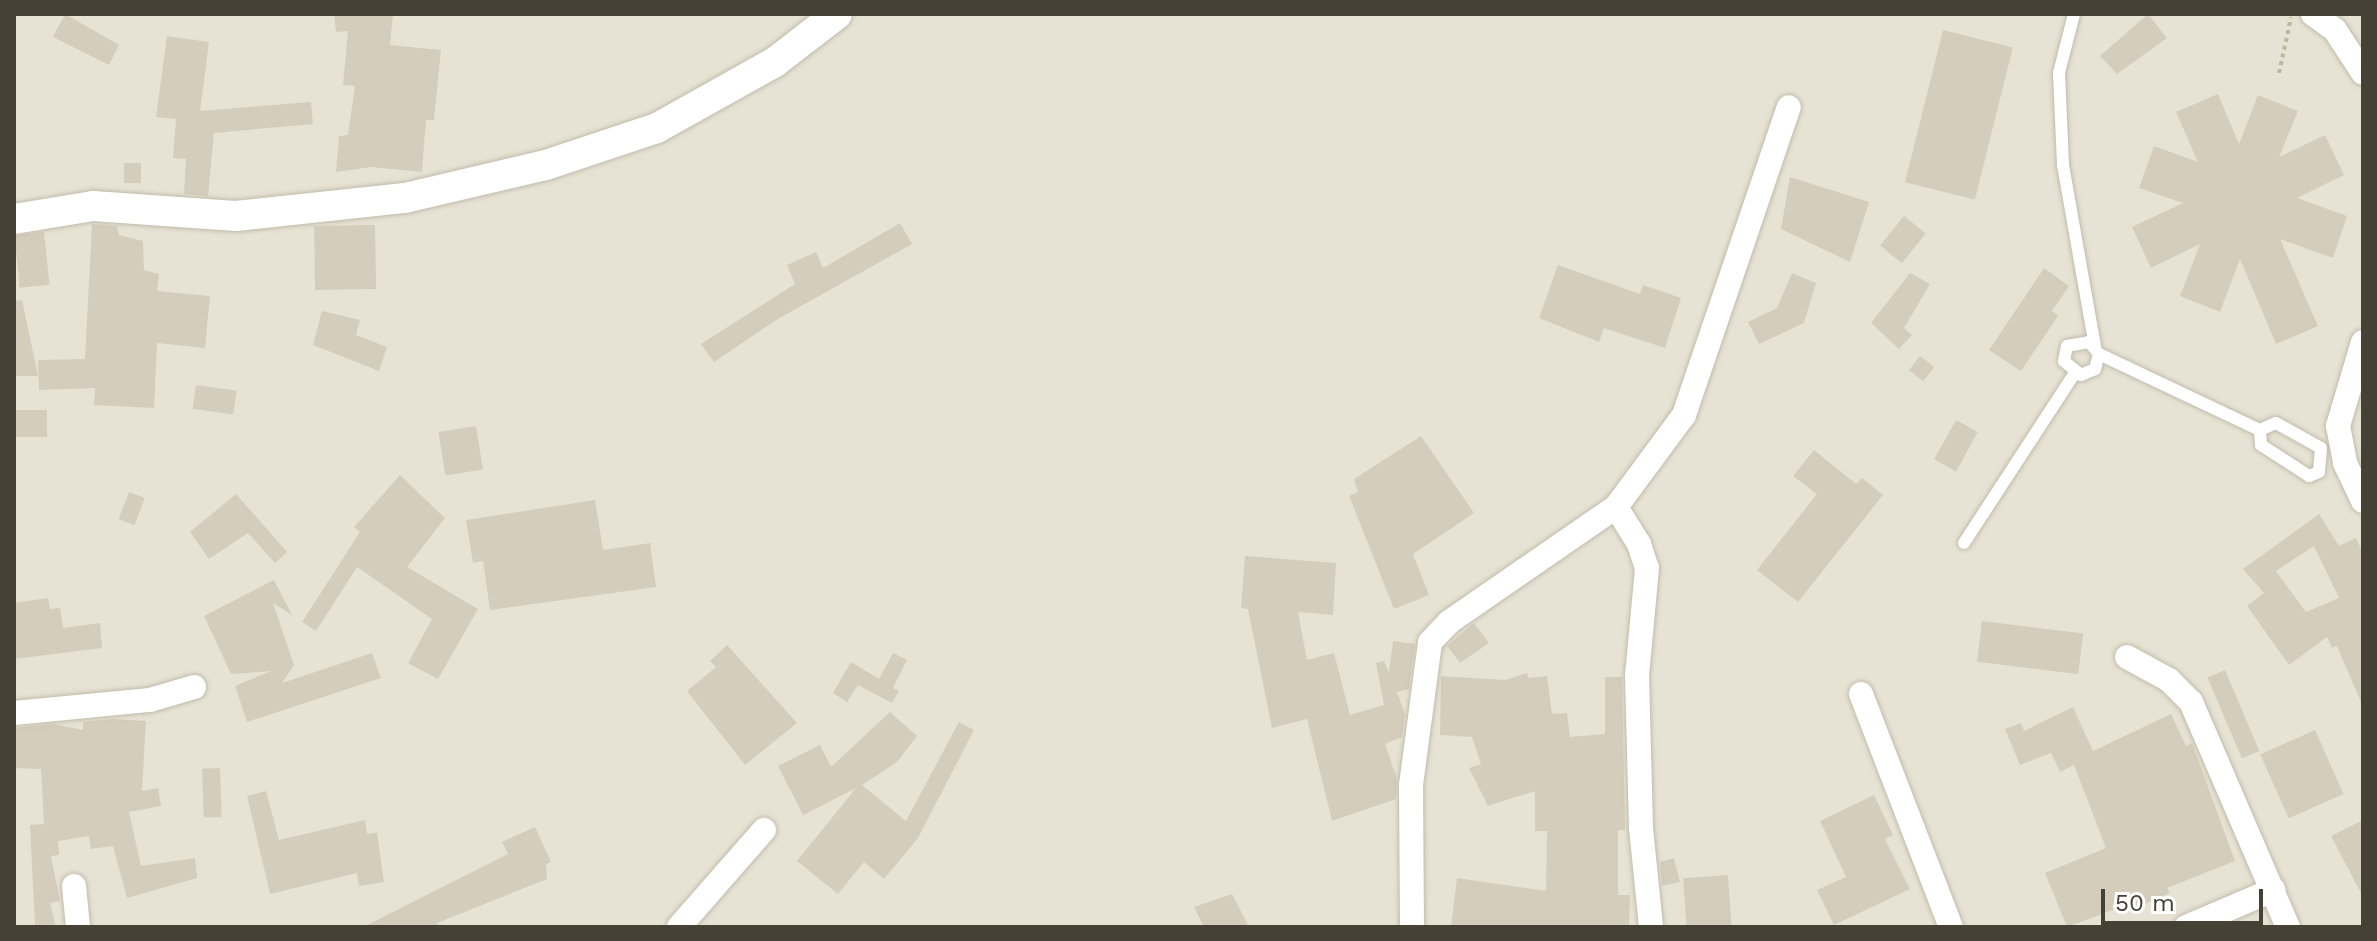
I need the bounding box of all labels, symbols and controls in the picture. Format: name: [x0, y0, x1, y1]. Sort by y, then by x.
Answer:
scale bar: [2105, 873, 2267, 923]
text: 50 m: [2115, 889, 2175, 917]

